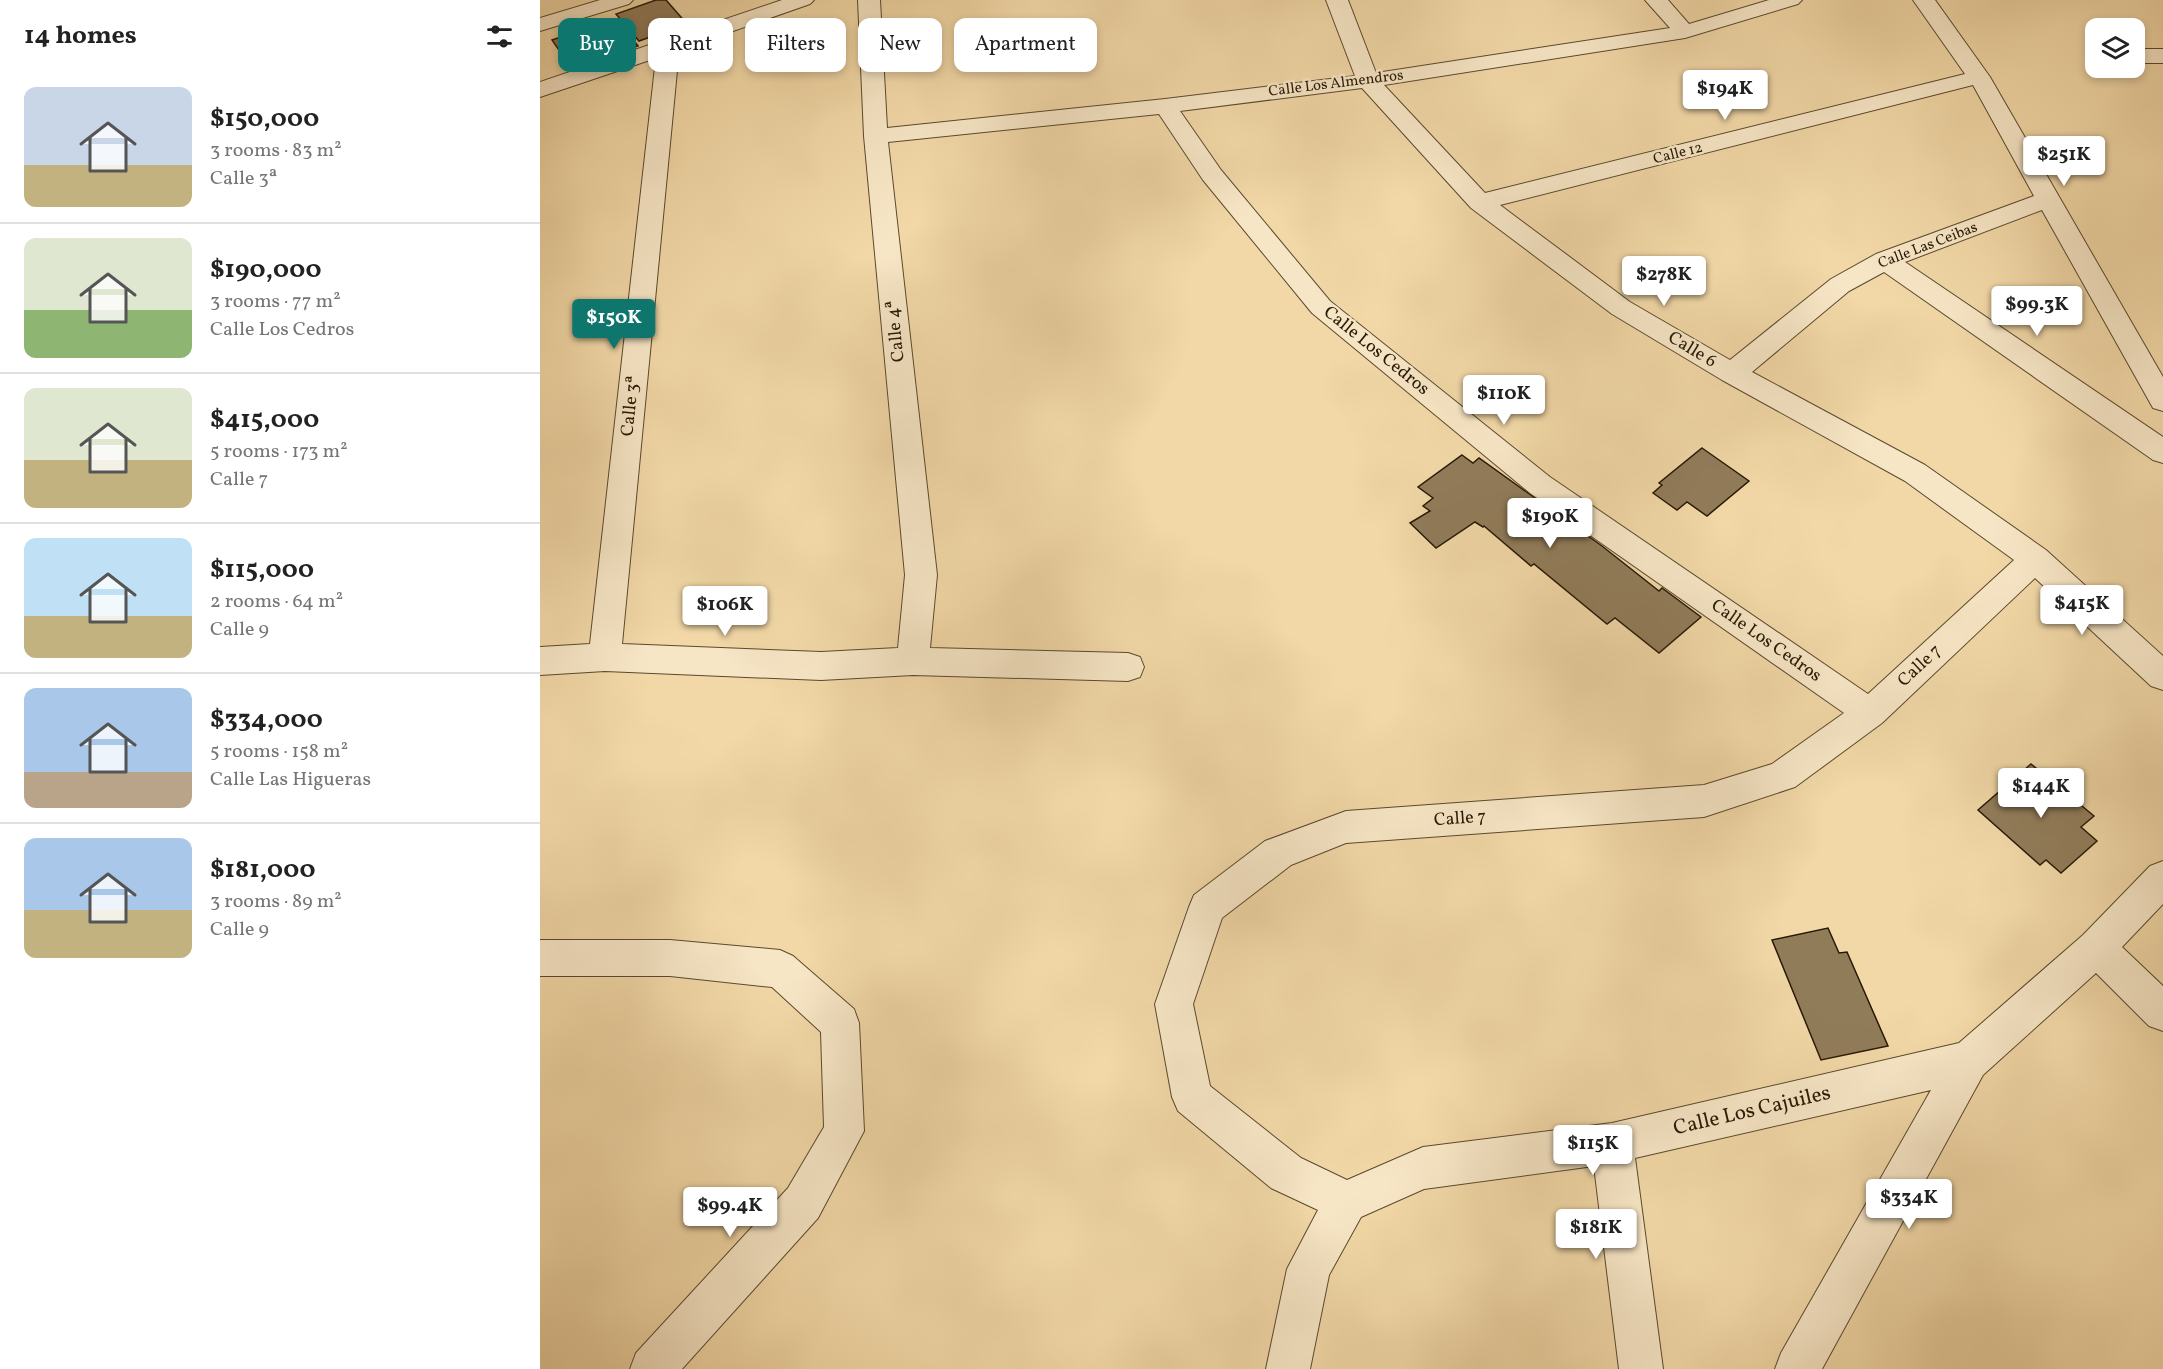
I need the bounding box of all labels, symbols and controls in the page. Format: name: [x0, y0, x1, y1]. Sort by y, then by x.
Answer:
text: 14 homes: [24, 18, 137, 54]
chip: Buy: [558, 18, 636, 72]
chip: Rent: [648, 18, 733, 72]
chip: Filters: [745, 18, 846, 72]
chip: New: [858, 18, 942, 72]
chip: Apartment: [954, 18, 1097, 72]
map controls: [2085, 18, 2145, 78]
button: layers: [2085, 18, 2145, 78]
icon: filters: [483, 20, 516, 53]
street label: Calle Los Almendros: [1267, 65, 1405, 103]
pin: $194K: [1683, 70, 1767, 121]
text: $194K: [1697, 75, 1753, 103]
text: $150,000: [210, 101, 319, 137]
icon: home: [72, 111, 144, 183]
pin: $251K: [2022, 136, 2106, 187]
text: 3 rooms · 83 m²: [210, 137, 342, 165]
street label: Calle 12: [1651, 138, 1705, 170]
text: $251K: [2037, 141, 2091, 169]
text: Calle 3ª: [210, 165, 277, 193]
street label: Calle Las Ceibas: [1875, 217, 1981, 275]
text: $190,000: [210, 252, 322, 288]
pin: $278K: [1622, 256, 1706, 307]
text: $278K: [1636, 261, 1692, 289]
icon: home: [72, 262, 144, 334]
pin: $99.3K: [1988, 286, 2086, 337]
text: 3 rooms · 77 m²: [210, 288, 341, 316]
text: $99.3K: [2005, 291, 2069, 319]
pin: $150K: [572, 299, 656, 350]
street label: Calle 4ª: [880, 299, 912, 363]
street label: Calle Los Cedros: [1318, 300, 1434, 402]
text: $150K: [586, 304, 642, 332]
text: Calle Los Cedros: [210, 316, 354, 344]
street label: Calle 6: [1663, 326, 1721, 374]
street label: Calle 3ª: [615, 374, 647, 437]
pin: $110K: [1462, 375, 1546, 426]
text: $110K: [1477, 380, 1531, 408]
text: $415,000: [210, 402, 319, 438]
icon: home: [72, 412, 144, 484]
text: 5 rooms · 173 m²: [210, 438, 348, 466]
text: Calle 7: [210, 466, 268, 494]
pin: $190K: [1508, 498, 1592, 549]
text: $190K: [1521, 503, 1579, 531]
text: $115,000: [210, 552, 314, 588]
icon: home: [72, 562, 144, 634]
pin: $415K: [2040, 585, 2124, 636]
pin: $106K: [683, 586, 767, 637]
text: 2 rooms · 64 m²: [210, 588, 343, 616]
text: $415K: [2054, 590, 2110, 618]
text: $106K: [696, 591, 754, 619]
street label: Calle Los Cedros: [1706, 594, 1826, 688]
text: Calle 9: [210, 616, 269, 644]
street label: Calle 7: [1892, 639, 1948, 693]
text: $334,000: [210, 702, 323, 738]
icon: home: [72, 712, 144, 784]
text: 5 rooms · 158 m²: [210, 738, 348, 766]
text: Calle Las Higueras: [210, 766, 371, 794]
pin: $144K: [1999, 768, 2083, 819]
text: $144K: [2012, 773, 2070, 801]
street label: Calle 7: [1433, 805, 1487, 833]
text: $181,000: [210, 852, 316, 888]
icon: home: [72, 862, 144, 934]
text: 3 rooms · 89 m²: [210, 888, 342, 916]
text: Calle 9: [210, 916, 269, 944]
street label: Calle Los Cajuiles: [1671, 1079, 1833, 1143]
pin: $115K: [1551, 1125, 1635, 1176]
text: $115K: [1567, 1130, 1619, 1158]
pin: $334K: [1867, 1179, 1951, 1230]
text: $334K: [1880, 1184, 1938, 1212]
pin: $99.4K: [681, 1187, 779, 1238]
text: $99.4K: [697, 1192, 763, 1220]
pin: $181K: [1554, 1209, 1638, 1260]
text: $181K: [1570, 1214, 1622, 1242]

